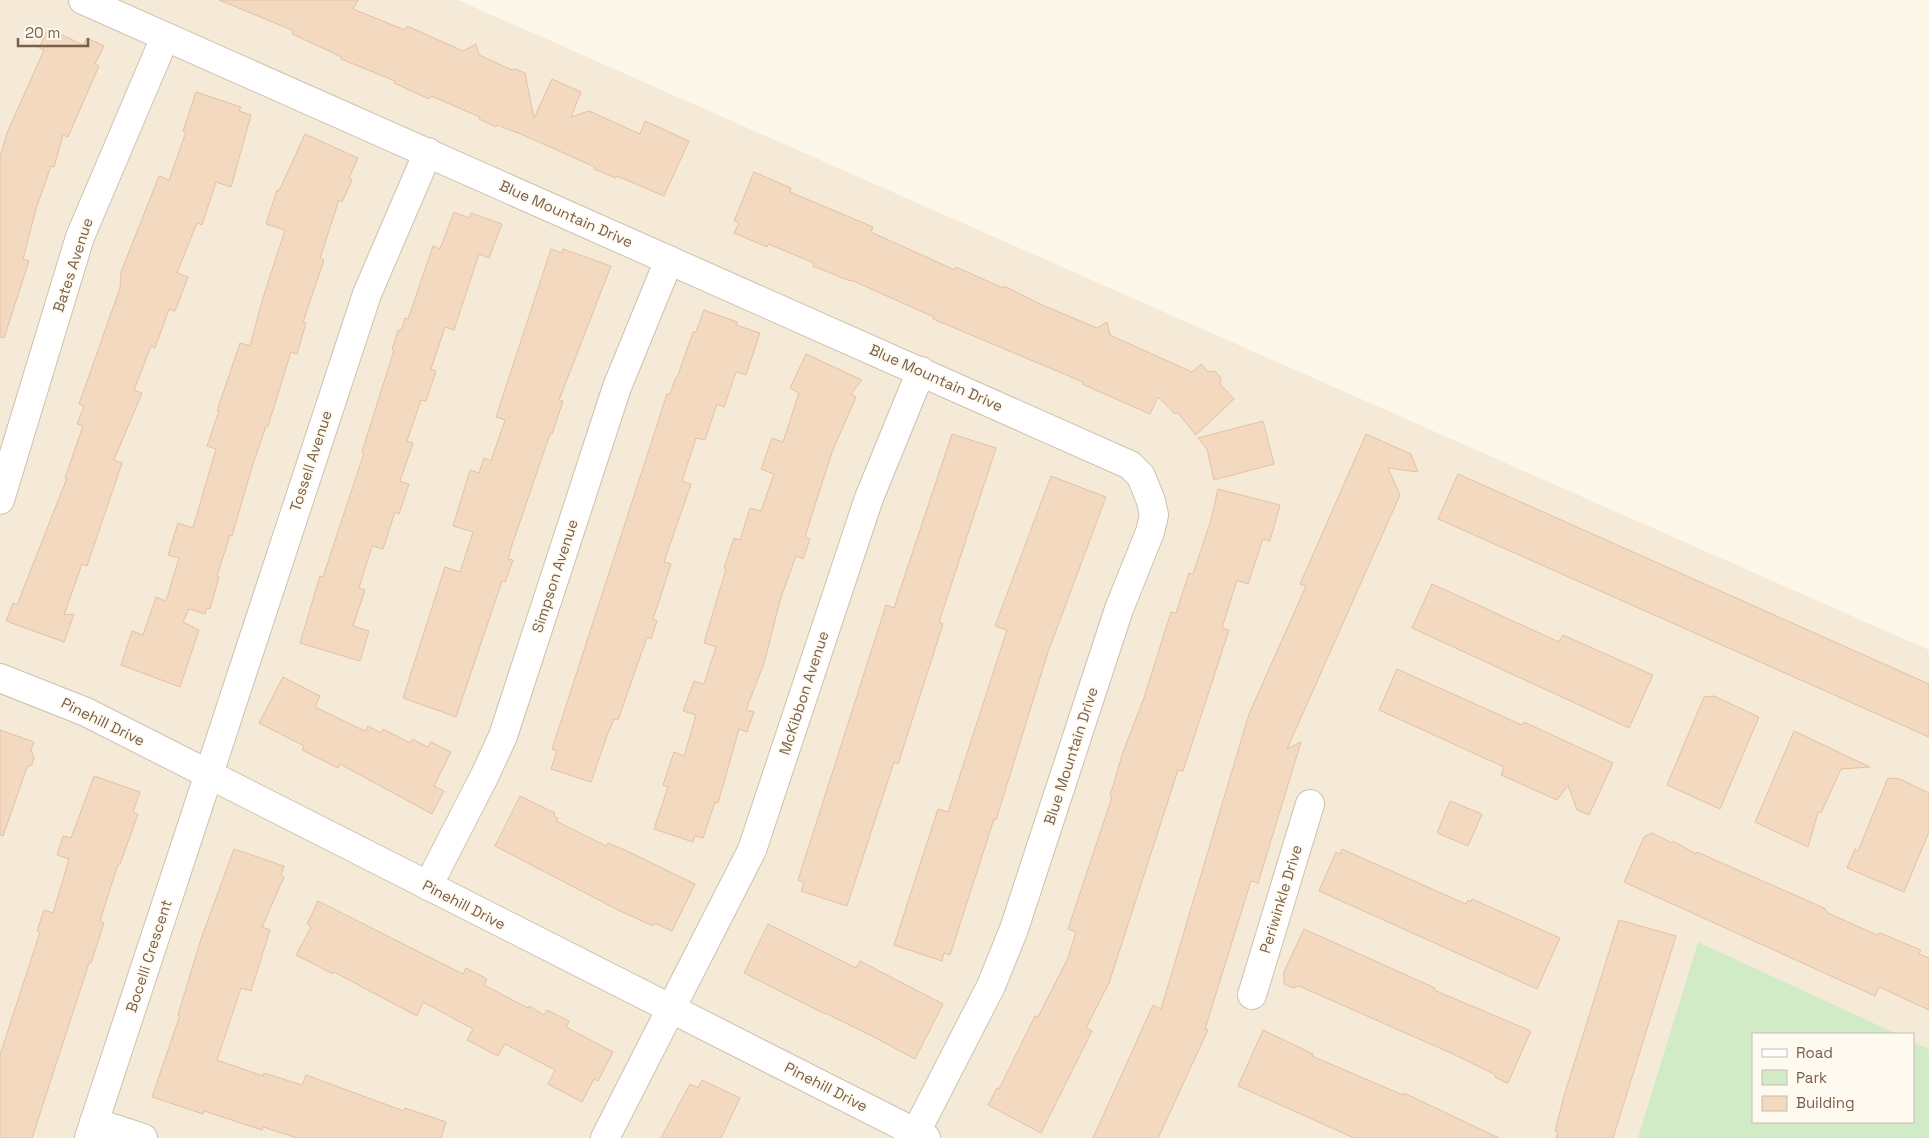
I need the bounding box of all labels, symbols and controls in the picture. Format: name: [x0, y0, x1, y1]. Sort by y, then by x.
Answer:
scale bar: [18, 15, 88, 47]
text: 20 m: [25, 23, 60, 42]
street label: Blue Mountain Drive: [497, 176, 636, 252]
street label: Bates Avenue: [48, 215, 97, 314]
street label: Blue Mountain Drive: [867, 340, 1006, 416]
street label: Tossell Avenue: [285, 408, 336, 514]
street label: Simpson Avenue: [527, 516, 582, 635]
street label: McKibbon Avenue: [775, 628, 833, 757]
street label: Blue Mountain Drive: [1039, 684, 1102, 827]
street label: Pinehill Drive: [58, 693, 148, 750]
street label: Periwinkle Drive: [1255, 842, 1306, 955]
street label: Pinehill Drive: [419, 875, 509, 934]
street label: Bocelli Crescent: [121, 897, 176, 1015]
legend: [1752, 1033, 1914, 1123]
text: Road: [1796, 1043, 1833, 1062]
street label: Pinehill Drive: [781, 1057, 871, 1116]
text: Park: [1796, 1068, 1827, 1087]
text: Building: [1796, 1093, 1855, 1112]

